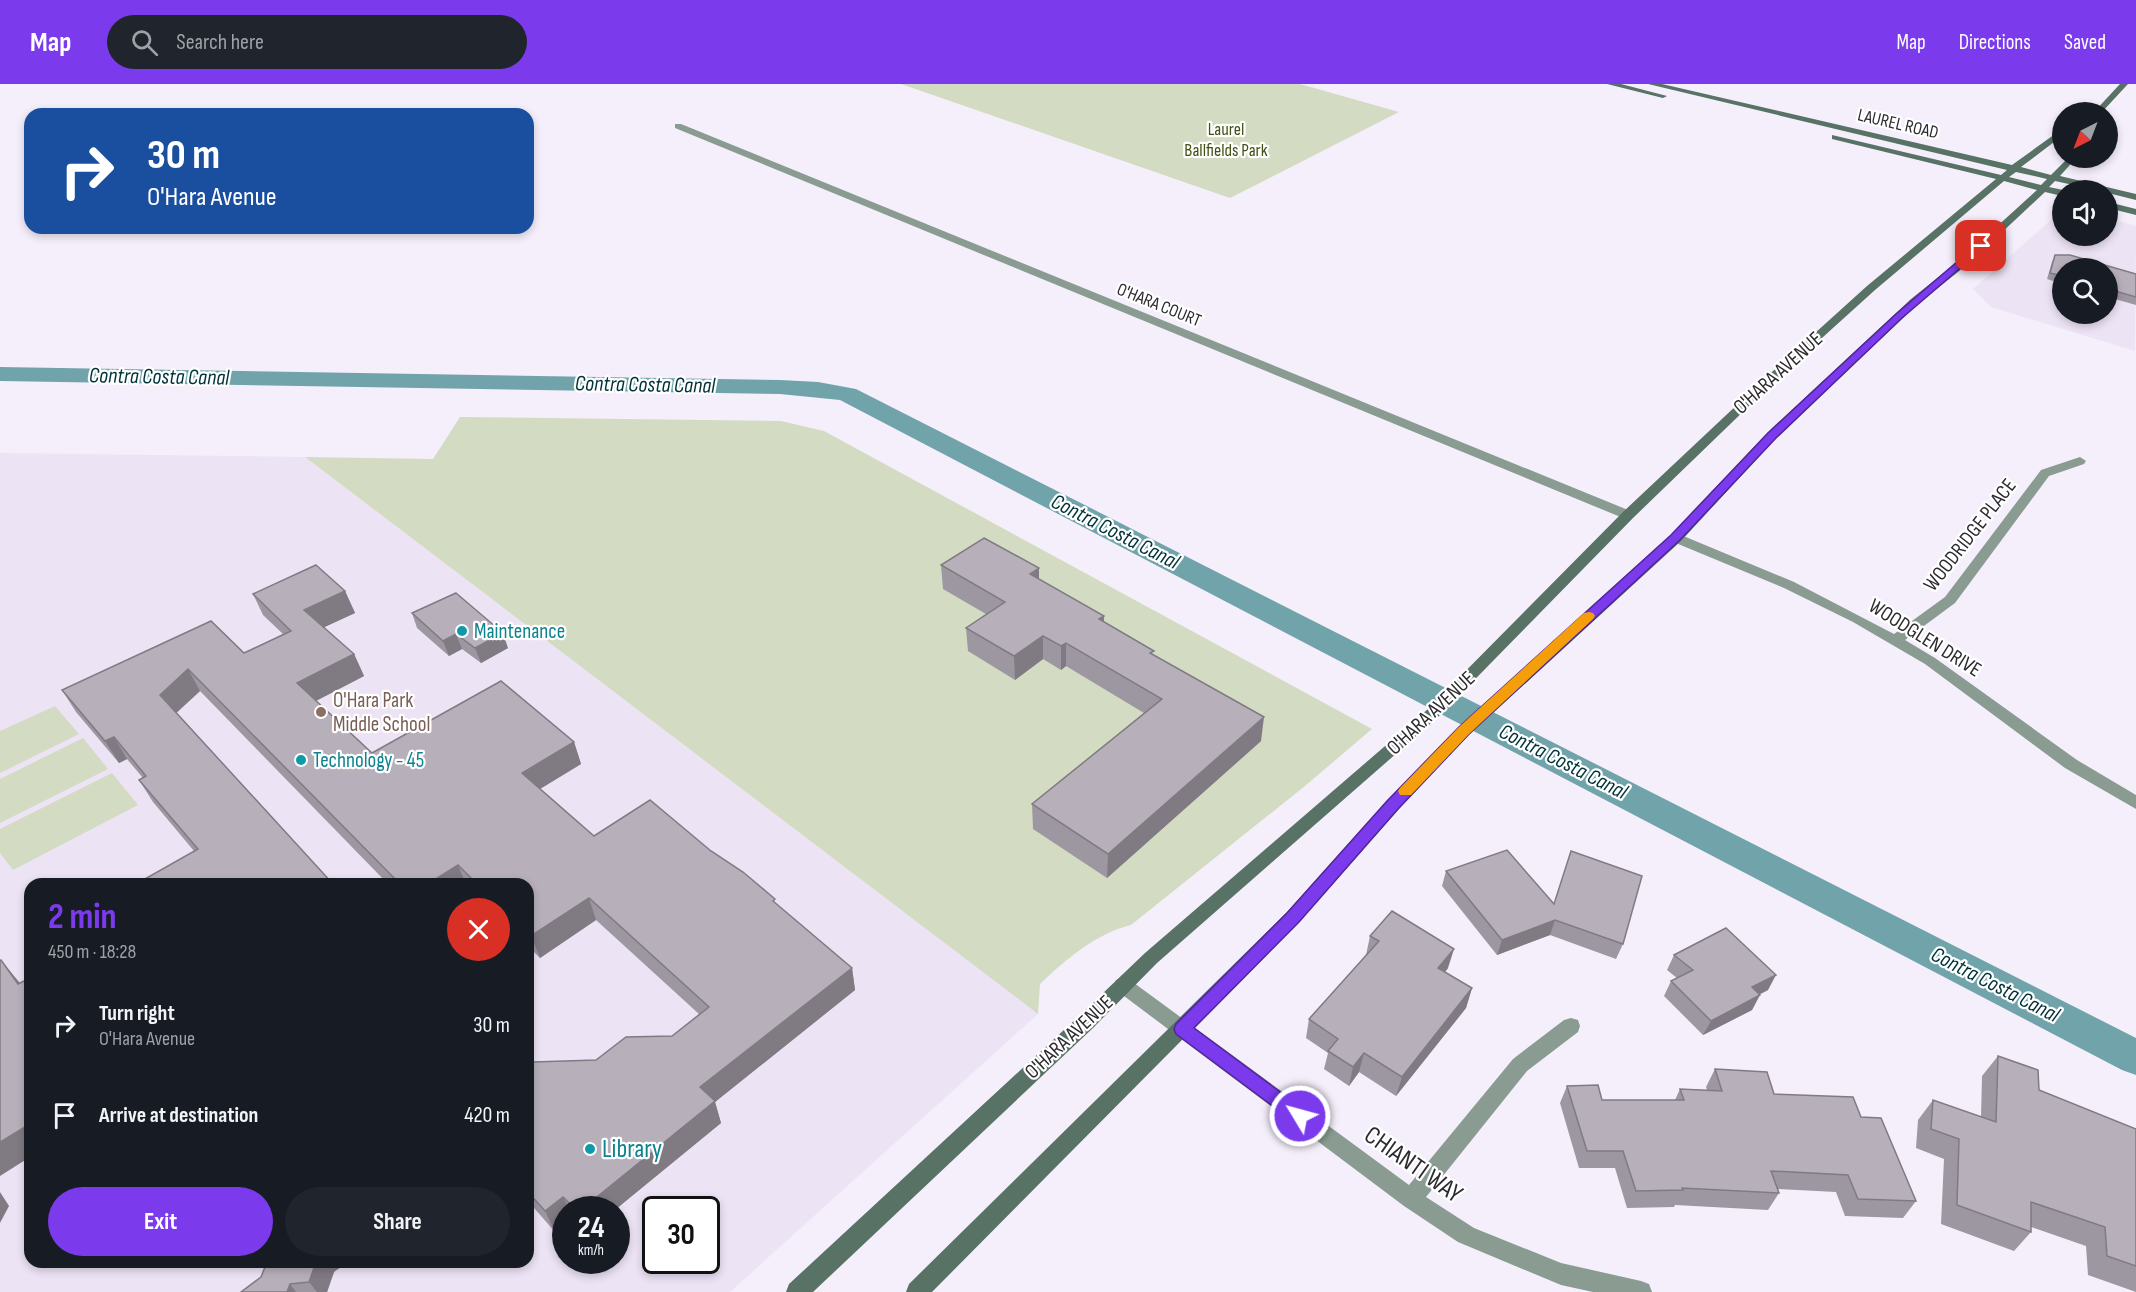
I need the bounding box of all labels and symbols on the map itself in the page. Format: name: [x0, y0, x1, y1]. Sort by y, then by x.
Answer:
north arrow: [2052, 102, 2118, 168]
street label: LAUREL ROAD: [1856, 105, 1940, 143]
park label: Laurel Ballfields Park: [1184, 119, 1268, 161]
pin: [1955, 220, 2006, 271]
street label: O'HARA COURT: [1114, 279, 1204, 331]
street label: O'HARA AVENUE: [1728, 326, 1828, 420]
water label: Contra Costa Canal: [89, 362, 230, 392]
water label: Contra Costa Canal: [575, 370, 716, 400]
street label: WOODRIDGE PLACE: [1918, 474, 2022, 596]
water label: Contra Costa Canal: [1046, 488, 1185, 576]
street label: WOODGLEN DRIVE: [1864, 593, 1986, 683]
place label: Maintenance: [474, 619, 565, 644]
marker: Maintenance: [455, 624, 469, 638]
street label: O'HARA AVENUE: [1382, 666, 1480, 760]
place label: O'Hara Park Middle School: [333, 688, 430, 737]
marker: O'Hara Park Middle School: [314, 705, 328, 719]
water label: Contra Costa Canal: [1494, 718, 1633, 806]
place label: Technology - 45: [313, 748, 424, 773]
marker: Technology - 45: [294, 753, 308, 767]
water label: Contra Costa Canal: [1926, 941, 2065, 1029]
street label: O'HARA AVENUE: [1020, 990, 1118, 1084]
position arrow: [1268, 1084, 1332, 1148]
street label: CHIANTI WAY: [1358, 1120, 1468, 1210]
place label: Library: [602, 1134, 662, 1165]
marker: Library: [583, 1142, 597, 1156]
speed limit sign: 30: [642, 1196, 720, 1274]

